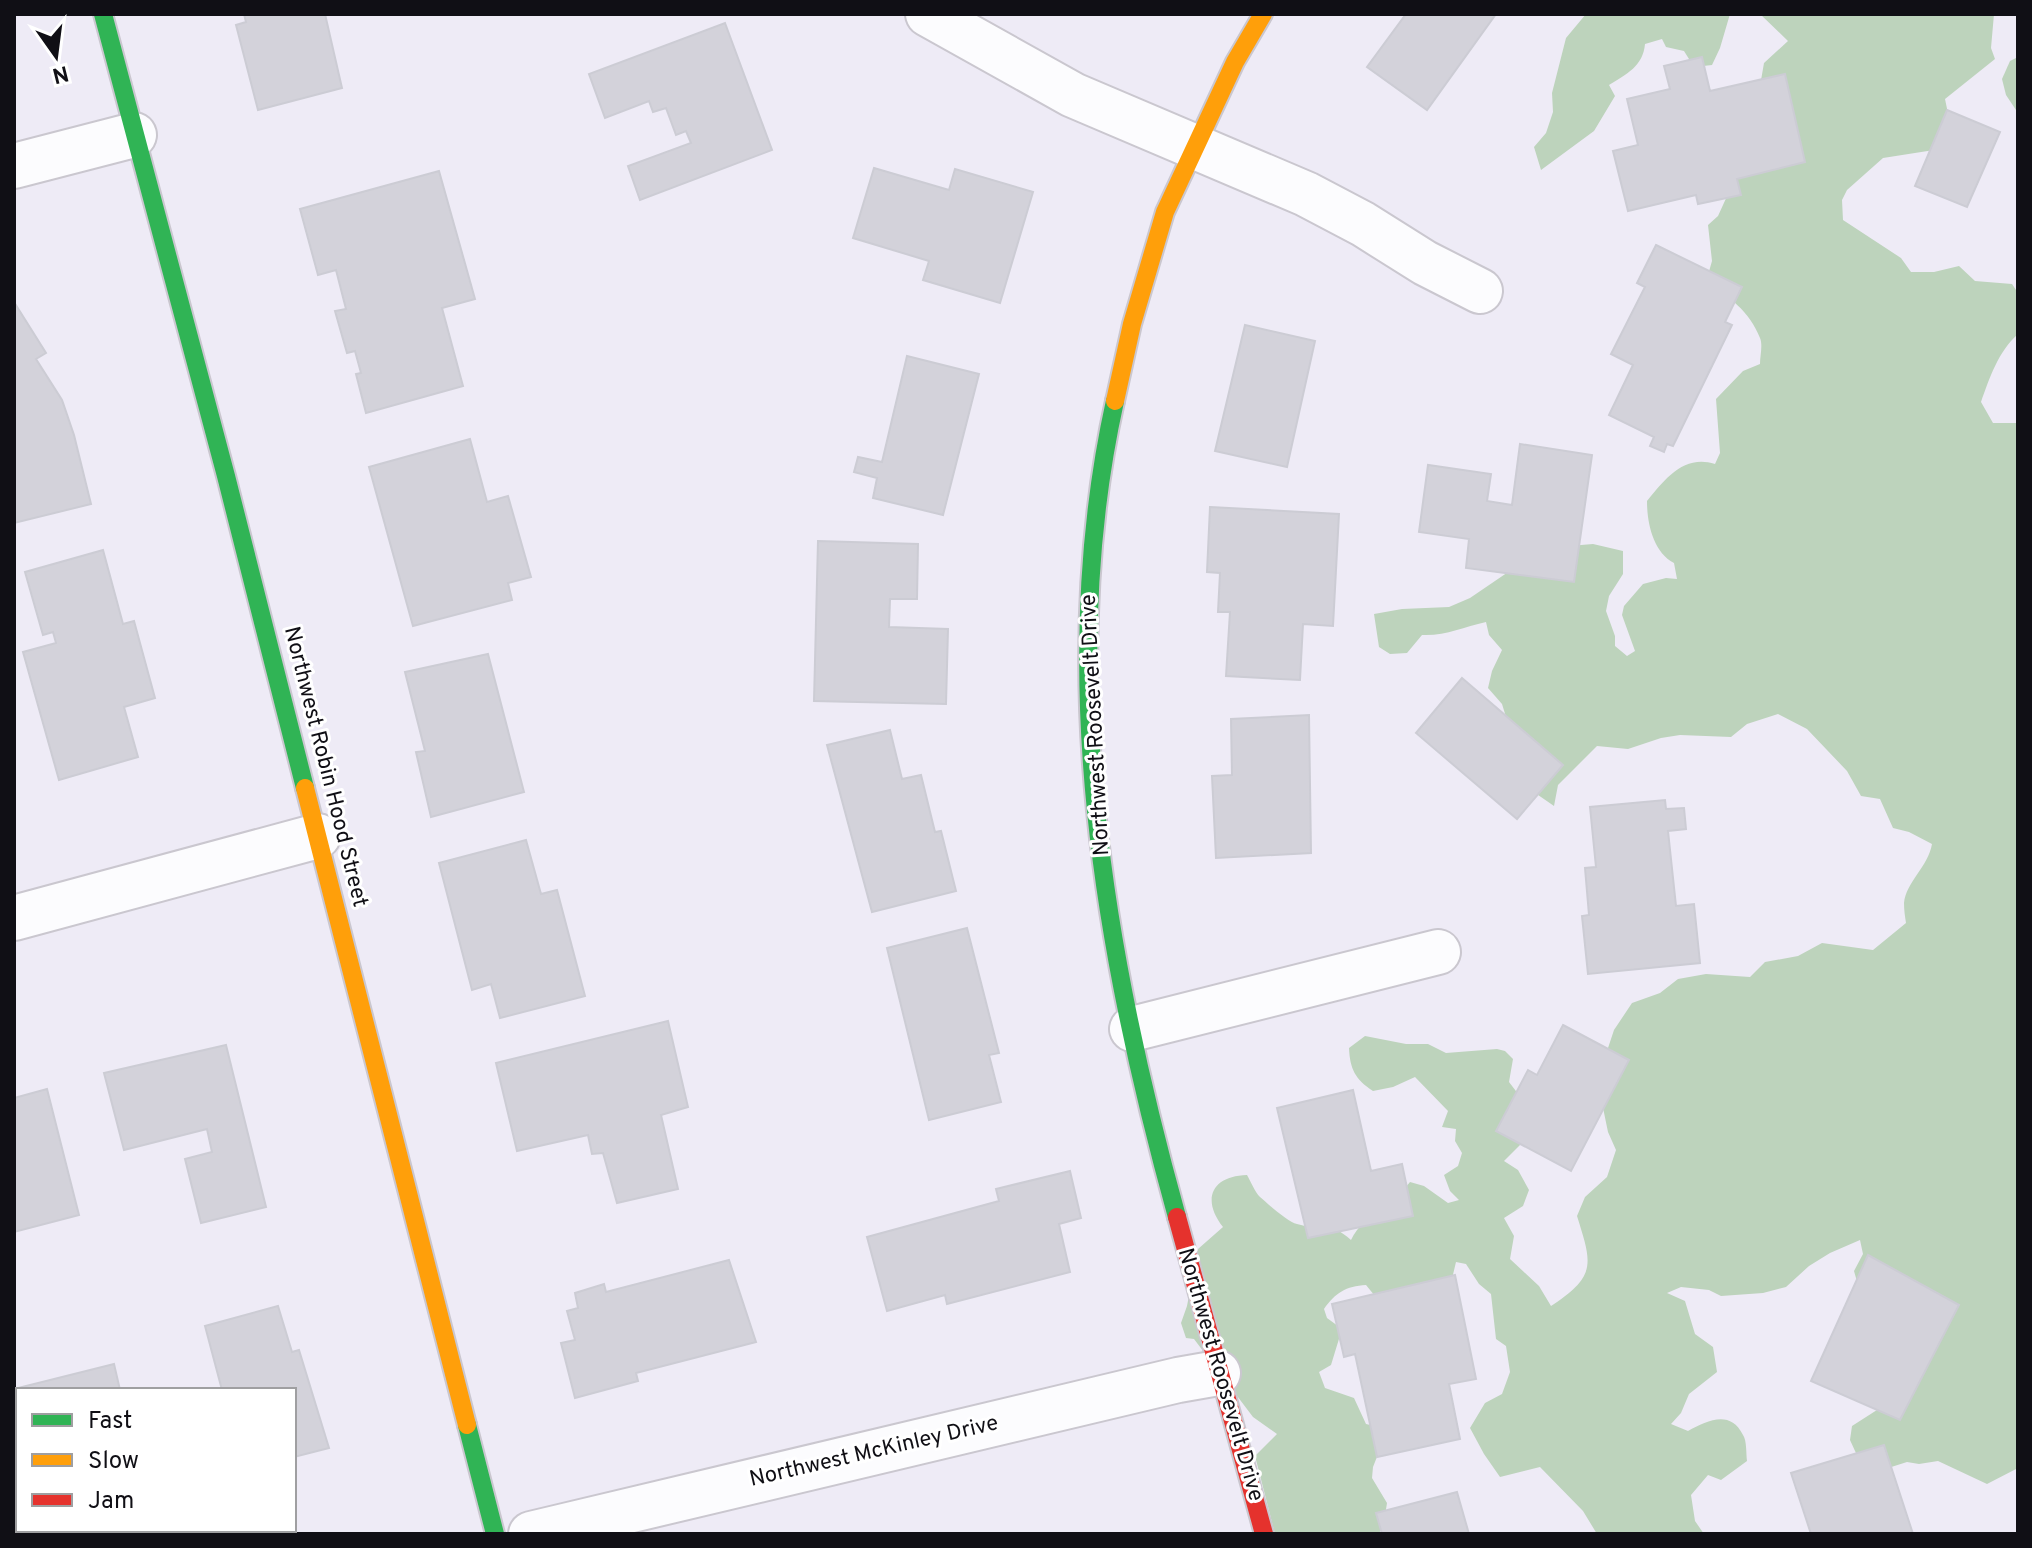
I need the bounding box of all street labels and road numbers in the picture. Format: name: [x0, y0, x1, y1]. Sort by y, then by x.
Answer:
street label: Northwest Roosevelt Drive: [1076, 593, 1116, 857]
street label: Northwest Robin Hood Street: [277, 624, 373, 910]
street label: Northwest Roosevelt Drive: [1171, 1245, 1269, 1505]
street label: Northwest McKinley Drive: [747, 1410, 1001, 1494]

